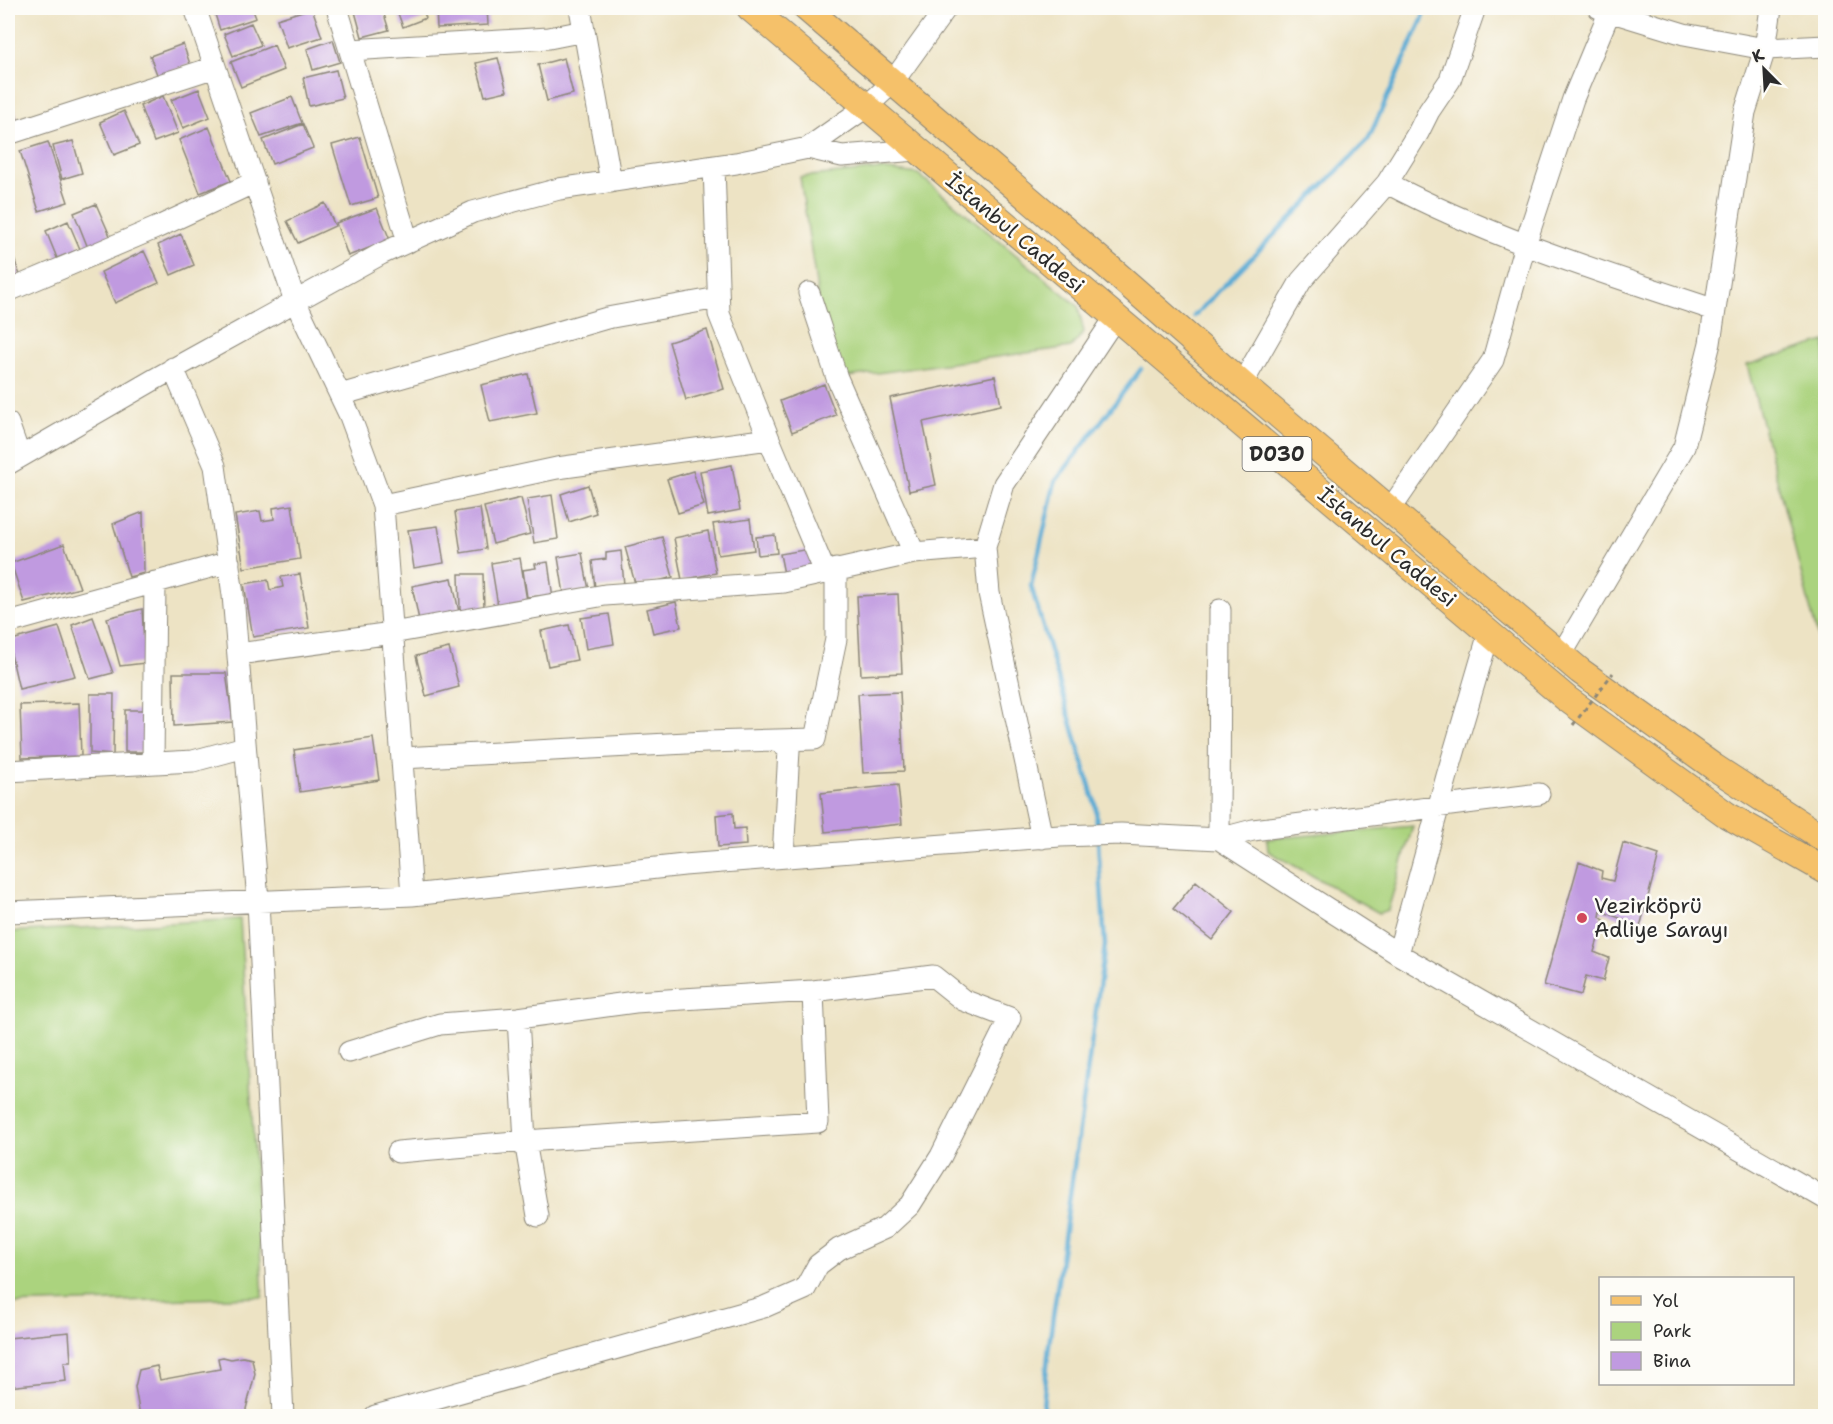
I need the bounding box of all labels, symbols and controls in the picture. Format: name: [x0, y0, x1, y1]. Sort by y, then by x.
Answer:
north arrow: [1734, 39, 1794, 99]
text: K: [1749, 44, 1767, 68]
street label: İstanbul Caddesi: [940, 167, 1090, 299]
road number: D030: [1242, 437, 1312, 471]
street label: İstanbul Caddesi: [1312, 481, 1462, 613]
place label: Vezirköprü Adliye Sarayı: [1594, 892, 1729, 944]
marker: Vezirköprü Adliye Sarayı: [1575, 911, 1589, 925]
legend: [1599, 1277, 1794, 1385]
text: Yol: [1653, 1289, 1679, 1313]
text: Park: [1653, 1319, 1692, 1343]
text: Bina: [1653, 1349, 1691, 1373]

